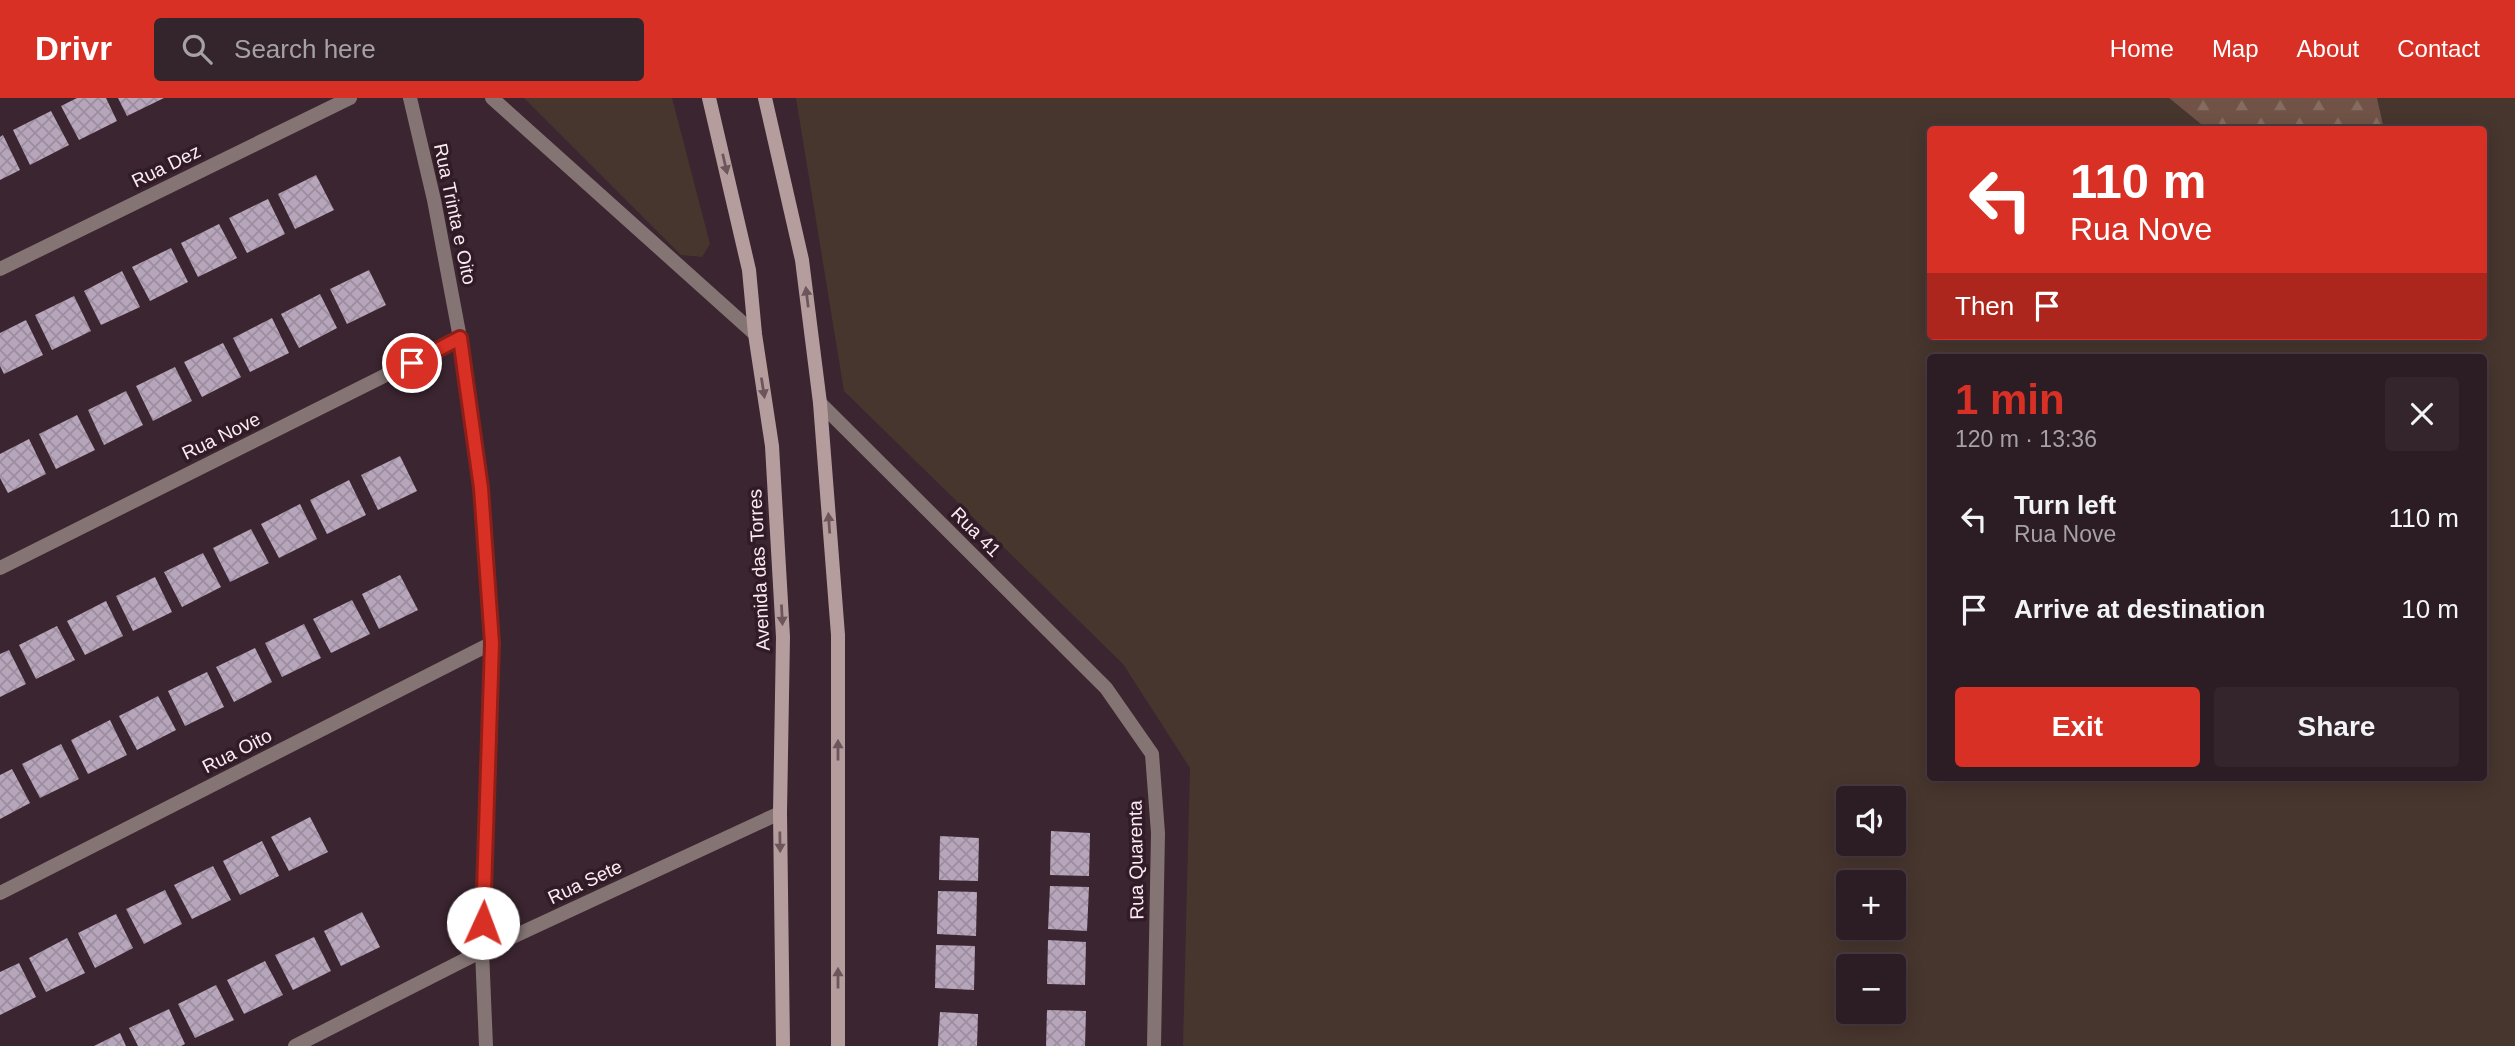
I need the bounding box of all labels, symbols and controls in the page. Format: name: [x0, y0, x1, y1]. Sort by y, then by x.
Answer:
search box: [154, 18, 644, 81]
text: Drivr: [35, 30, 112, 67]
icon: search: [178, 30, 216, 68]
text: Search here: [234, 34, 376, 64]
text: Home: [2110, 35, 2174, 62]
text: Map: [2212, 35, 2259, 62]
text: About: [2297, 35, 2359, 62]
text: Contact: [2397, 35, 2480, 62]
street label: Rua Dez: [128, 140, 204, 192]
street label: Rua Trinta e Oito: [430, 142, 480, 286]
one-way arrow: [719, 154, 730, 176]
icon: left: [1955, 154, 2046, 245]
text: 110 m: [2070, 154, 2206, 208]
text: Rua Nove: [2070, 211, 2212, 247]
one-way arrow: [801, 286, 812, 308]
icon: arrive: [2028, 287, 2066, 325]
text: Then: [1955, 291, 2014, 321]
pin: [382, 333, 442, 393]
icon: arrive: [393, 344, 431, 382]
text: 1 min: [1955, 376, 2065, 423]
one-way arrow: [758, 377, 769, 399]
button: close: [2385, 377, 2459, 451]
street label: Rua Nove: [178, 408, 264, 464]
text: 120 m · 13:36: [1955, 426, 2097, 452]
street label: Avenida das Torres: [744, 489, 774, 651]
text: Turn left: [2014, 490, 2116, 520]
icon: left: [1955, 500, 1993, 538]
street label: Rua 41: [947, 503, 1005, 561]
text: 110 m: [2389, 503, 2459, 533]
one-way arrow: [823, 512, 834, 534]
text: Rua Nove: [2014, 521, 2116, 547]
icon: arrive: [1955, 591, 1993, 629]
text: Arrive at destination: [2014, 594, 2265, 624]
text: 10 m: [2401, 594, 2459, 624]
one-way arrow: [777, 604, 788, 626]
button: Exit: [1955, 687, 2200, 767]
button: Share: [2214, 687, 2459, 767]
street label: Rua Oito: [199, 725, 275, 777]
one-way arrow: [832, 739, 844, 761]
map controls: [1836, 786, 1906, 1024]
button: sound: [1836, 786, 1906, 856]
street label: Rua Quarenta: [1124, 800, 1148, 920]
one-way arrow: [774, 831, 786, 853]
street label: Rua Sete: [545, 856, 625, 908]
button: +: [1836, 870, 1906, 940]
position arrow: [446, 886, 520, 960]
button: −: [1836, 954, 1906, 1024]
one-way arrow: [832, 967, 844, 989]

